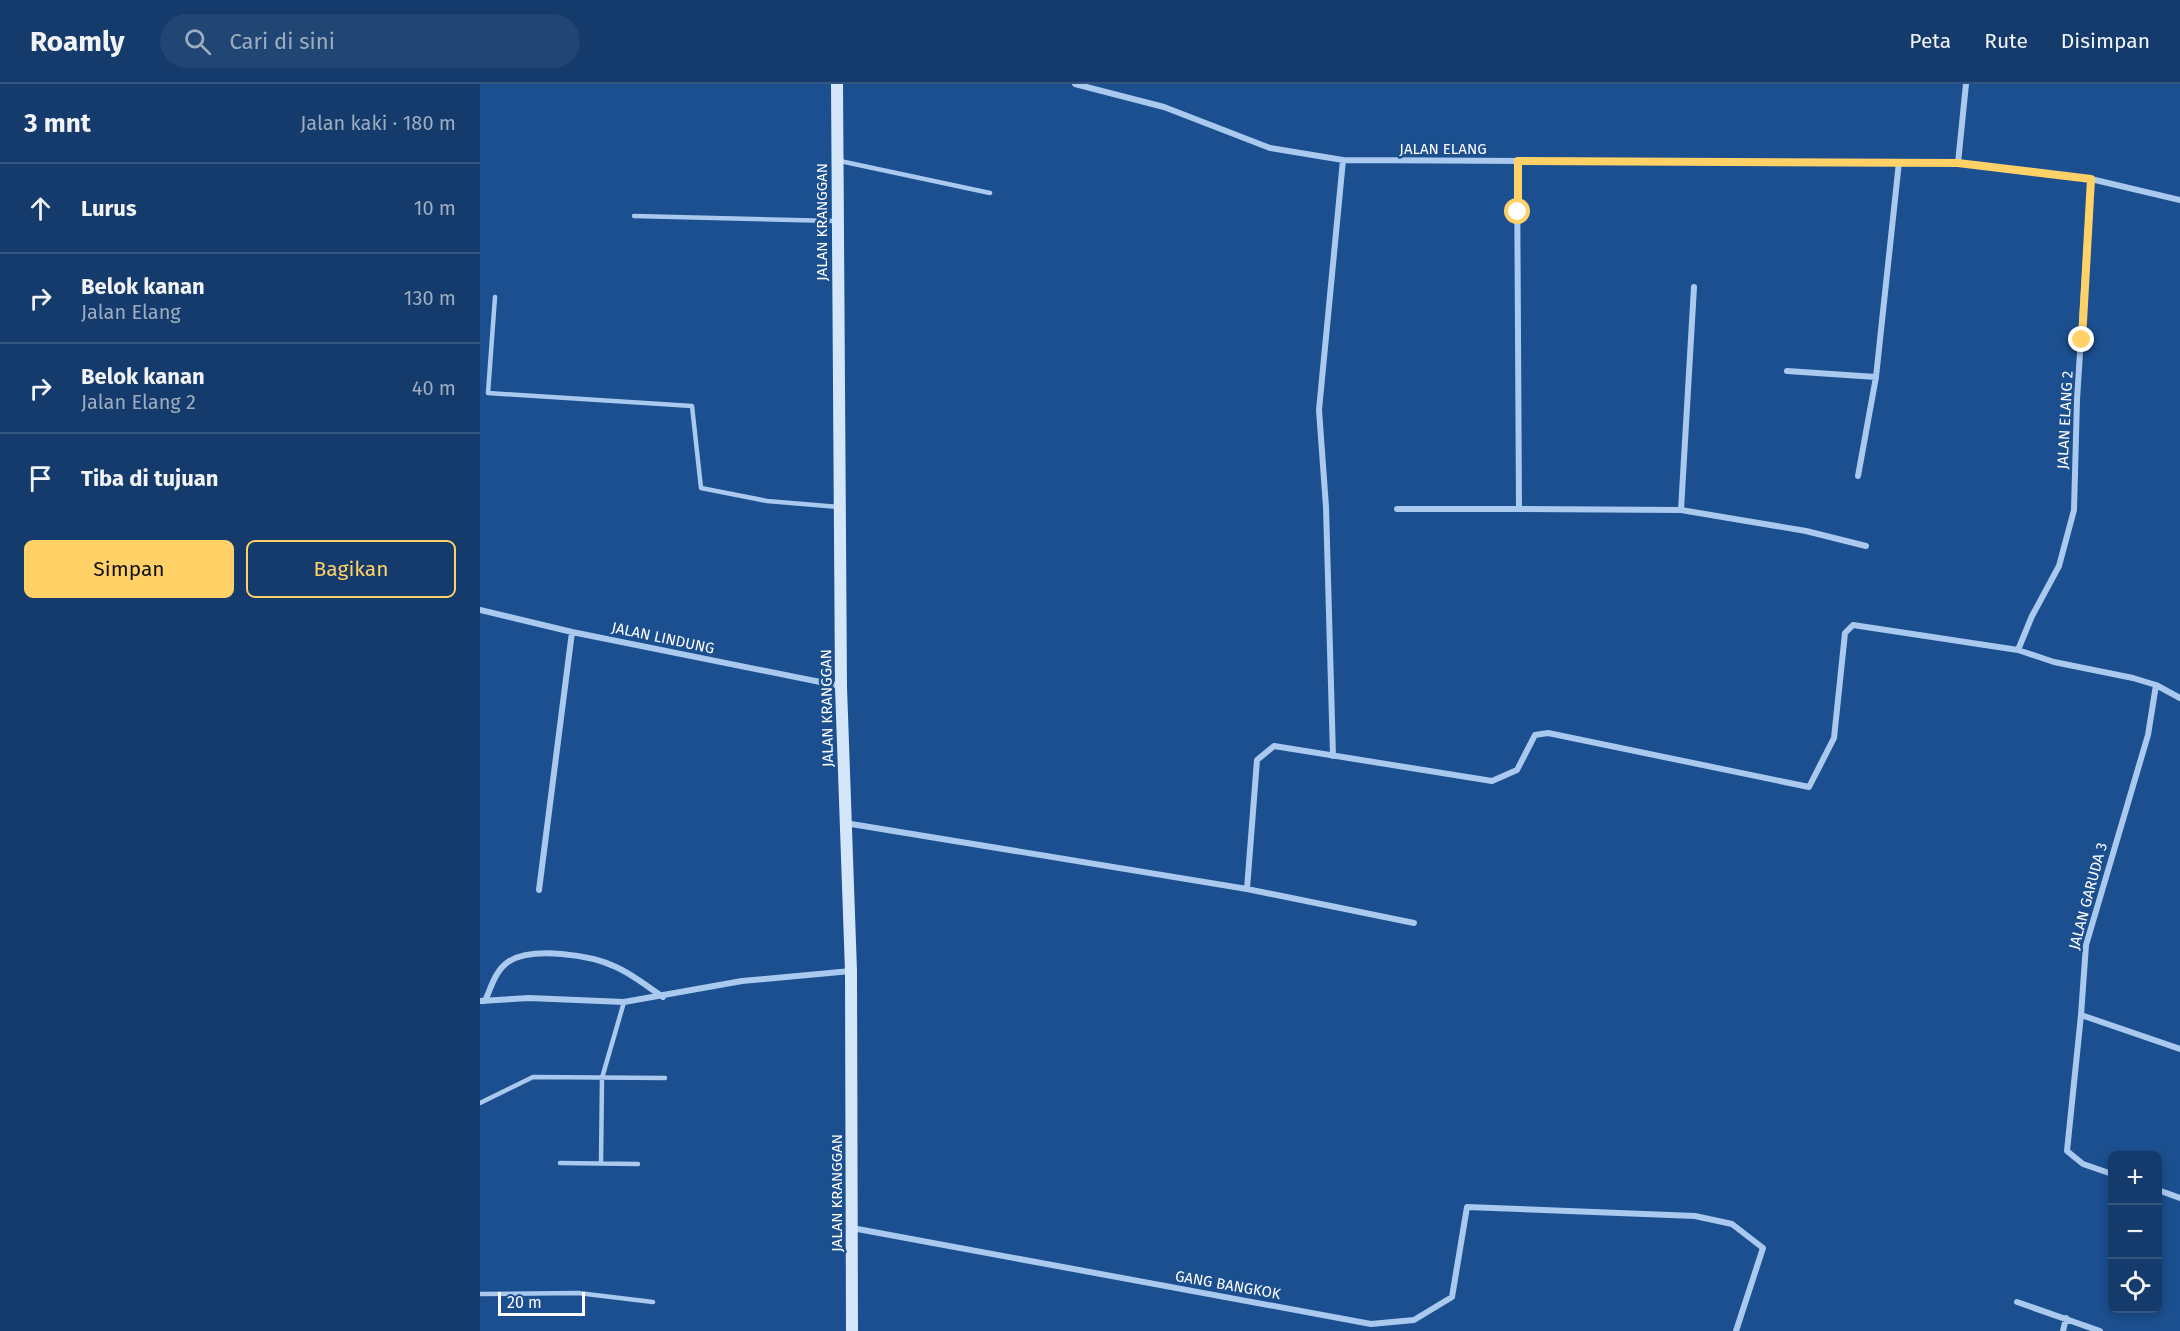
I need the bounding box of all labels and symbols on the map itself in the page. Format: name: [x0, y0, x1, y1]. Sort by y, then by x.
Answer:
street label: JALAN ELANG: [1399, 140, 1487, 158]
street label: JALAN KRANGGAN: [813, 163, 831, 281]
route start: [1504, 198, 1530, 224]
route end: [2068, 326, 2094, 352]
street label: JALAN ELANG 2: [2053, 370, 2077, 470]
street label: JALAN LINDUNG: [610, 618, 716, 658]
street label: JALAN KRANGGAN: [817, 649, 837, 767]
street label: JALAN GARUDA 3: [2065, 841, 2111, 951]
street label: JALAN KRANGGAN: [828, 1134, 846, 1252]
street label: GANG BANGKOK: [1174, 1267, 1282, 1303]
scale bar: [498, 1289, 585, 1316]

